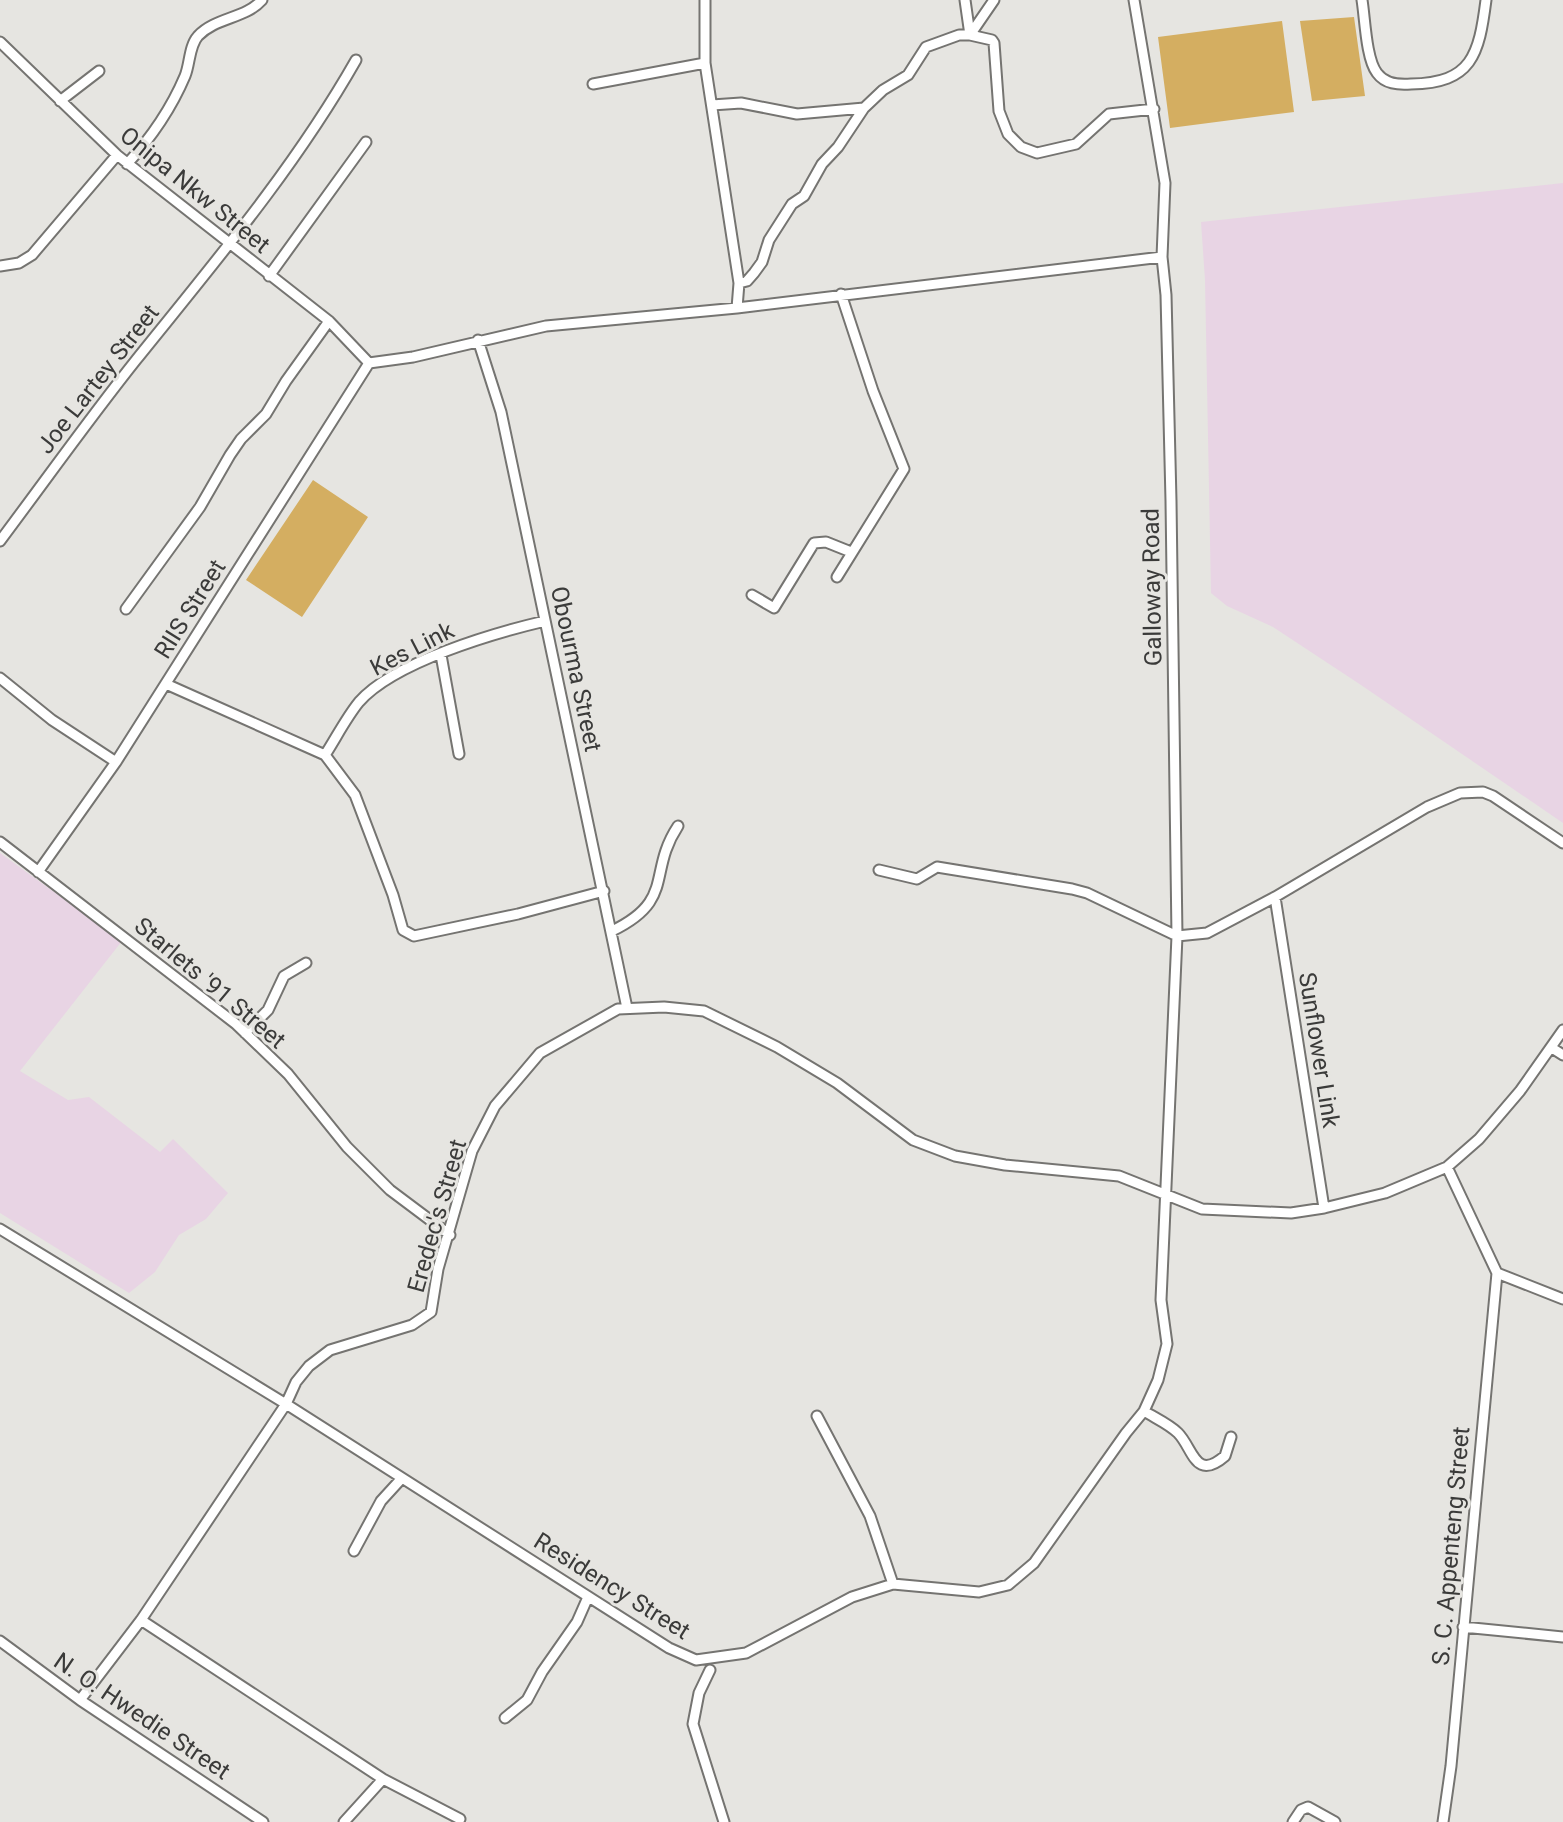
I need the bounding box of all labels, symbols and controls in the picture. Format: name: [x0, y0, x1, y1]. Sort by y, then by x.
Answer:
street label: Onipa Nkw Street: [114, 121, 276, 259]
street label: Joe Lartey Street: [31, 299, 165, 459]
street label: Galloway Road: [1137, 508, 1167, 666]
street label: RIIS Street: [149, 554, 231, 664]
street label: Obourma Street: [545, 584, 607, 754]
street label: Kes Link: [366, 616, 459, 682]
street label: Starlets '91 Street: [129, 912, 291, 1054]
street label: Sunflower Link: [1293, 970, 1345, 1131]
street label: Eredec's Street: [402, 1136, 472, 1296]
street label: S. C. Appenteng Street: [1427, 1425, 1475, 1667]
street label: Residency Street: [529, 1527, 695, 1645]
street label: N. O. Hwedie Street: [49, 1647, 235, 1785]

